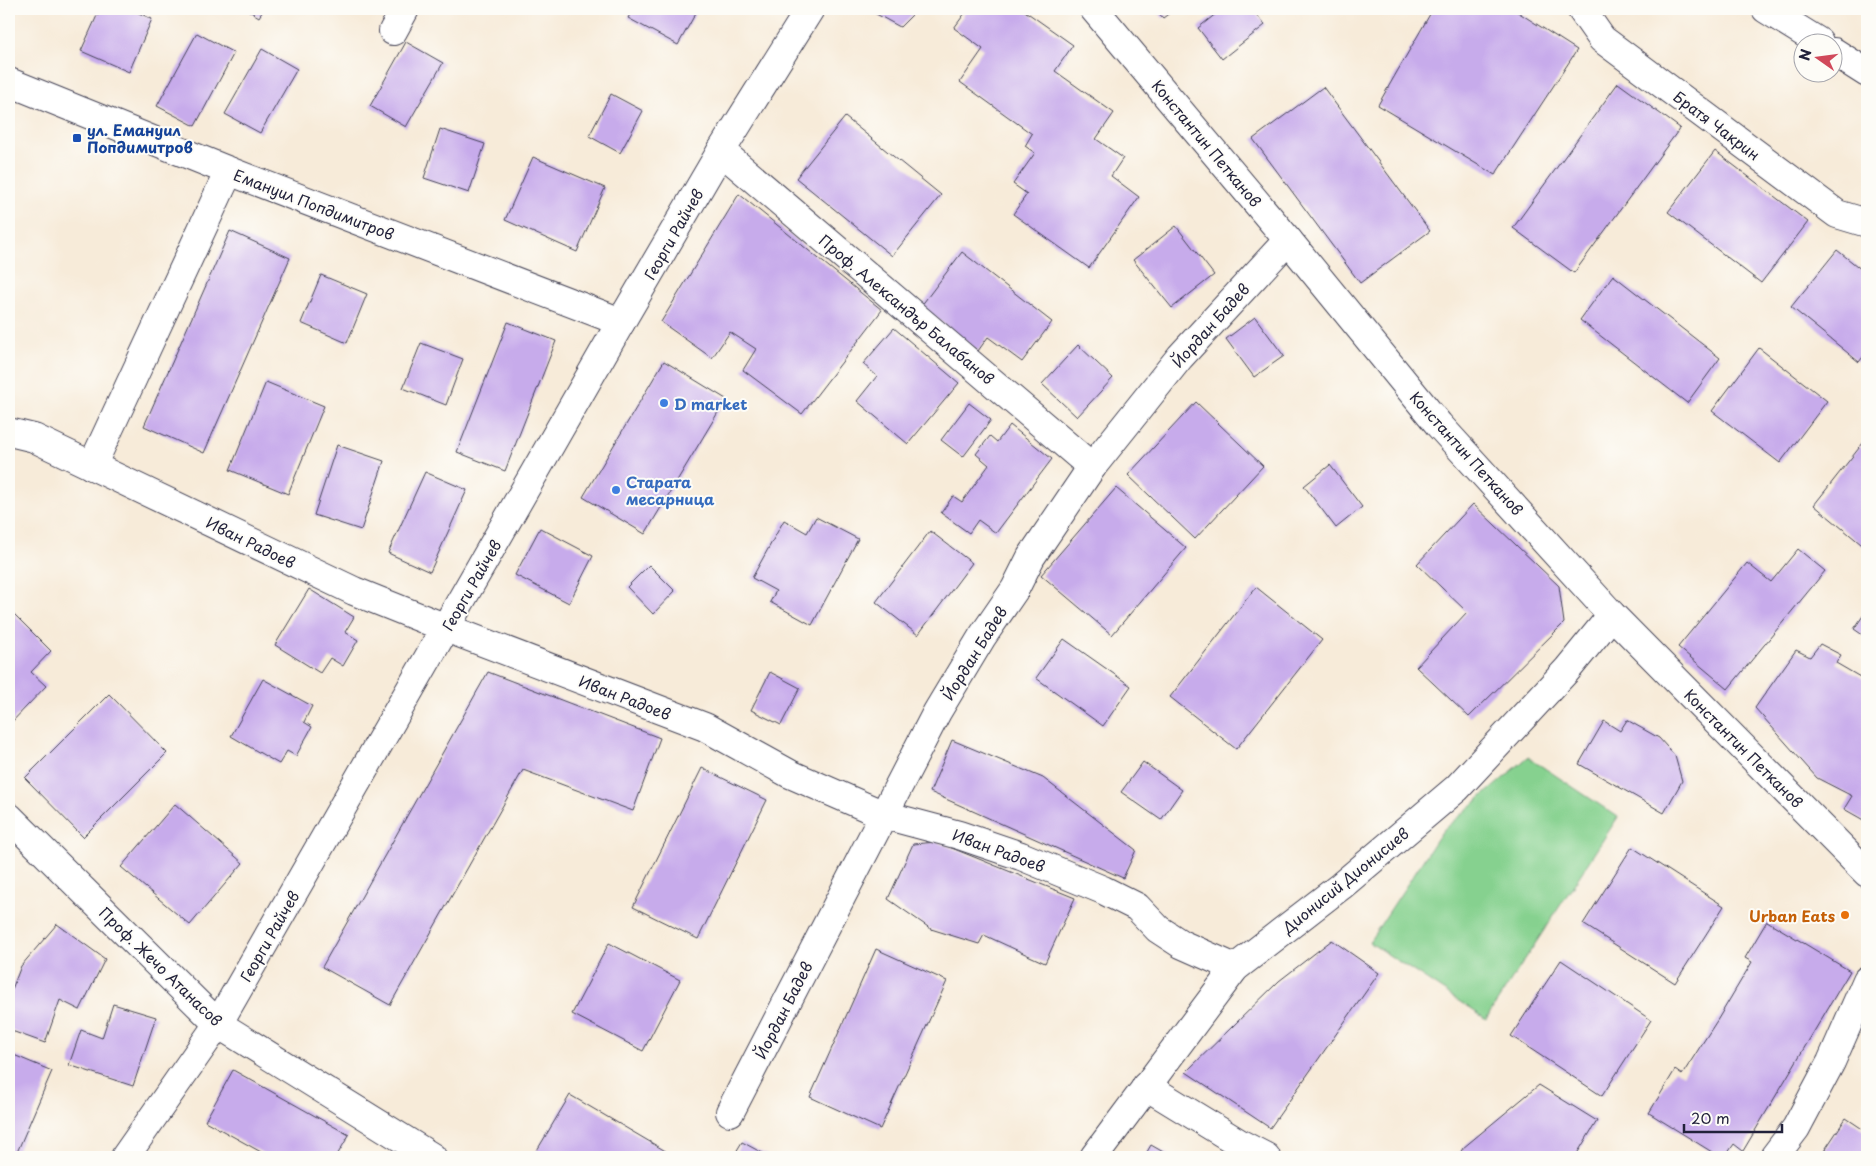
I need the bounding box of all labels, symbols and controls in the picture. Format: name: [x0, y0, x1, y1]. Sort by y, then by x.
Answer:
north arrow: [1794, 32, 1844, 82]
text: N: [1793, 47, 1816, 63]
street label: Константин Петканов: [1147, 74, 1267, 212]
street label: Братя Чакрин: [1669, 85, 1765, 165]
place label: ул. Емануил Попдимитров: [87, 118, 193, 158]
marker: ул. Емануил Попдимитров: [71, 132, 83, 144]
street label: Емануил Попдимитров: [231, 163, 397, 245]
street label: Георги Райчев: [638, 184, 709, 284]
street label: Проф. Александър Балабанов: [814, 229, 1000, 390]
street label: Йордан Бадев: [1166, 278, 1254, 372]
street label: Константин Петканов: [1405, 386, 1529, 520]
place label: D market: [674, 392, 747, 415]
marker: D market: [658, 397, 670, 409]
place label: Старата месарница: [626, 470, 715, 510]
marker: Старата месарница: [610, 484, 622, 496]
street label: Иван Радоев: [202, 510, 300, 574]
street label: Георги Райчев: [436, 535, 507, 635]
street label: Йордан Бадев: [936, 602, 1012, 704]
street label: Иван Радоев: [576, 669, 674, 725]
street label: Константин Петканов: [1679, 683, 1809, 813]
street label: Дионисий Дионисиев: [1276, 821, 1414, 939]
street label: Иван Радоев: [950, 823, 1048, 877]
street label: Георги Райчев: [234, 886, 305, 986]
street label: Проф. Жечо Атанасов: [94, 901, 228, 1031]
place label: Urban Eats: [1749, 904, 1835, 927]
marker: Urban Eats: [1839, 909, 1851, 921]
street label: Йордан Бадев: [749, 957, 817, 1063]
scale bar: [1684, 1101, 1781, 1133]
text: 20 m: [1691, 1106, 1730, 1129]

